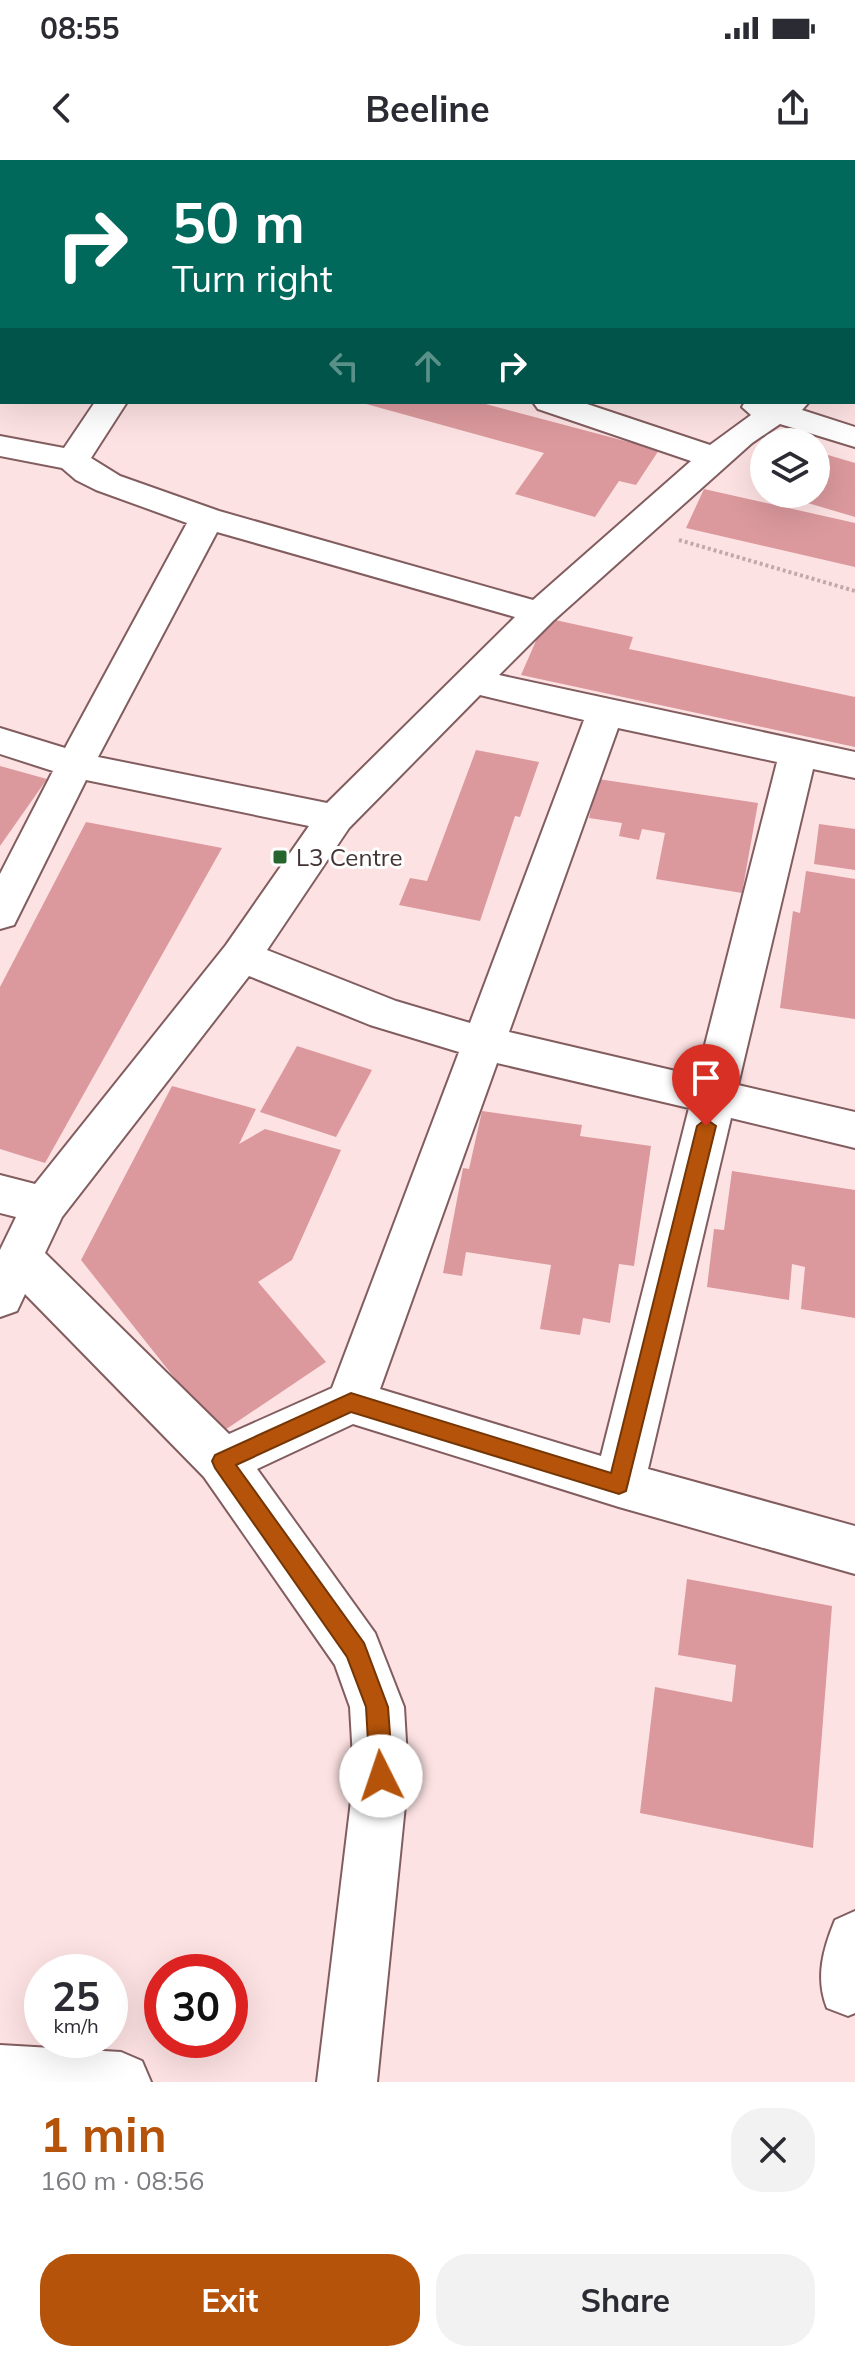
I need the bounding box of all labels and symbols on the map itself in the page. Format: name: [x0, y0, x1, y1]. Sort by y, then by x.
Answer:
place label: L3 Centre: [296, 842, 402, 872]
marker: L3 Centre: [271, 848, 289, 866]
pin: [672, 1044, 740, 1126]
position arrow: [339, 1734, 423, 1818]
speed limit sign: 30: [144, 1954, 248, 2058]

